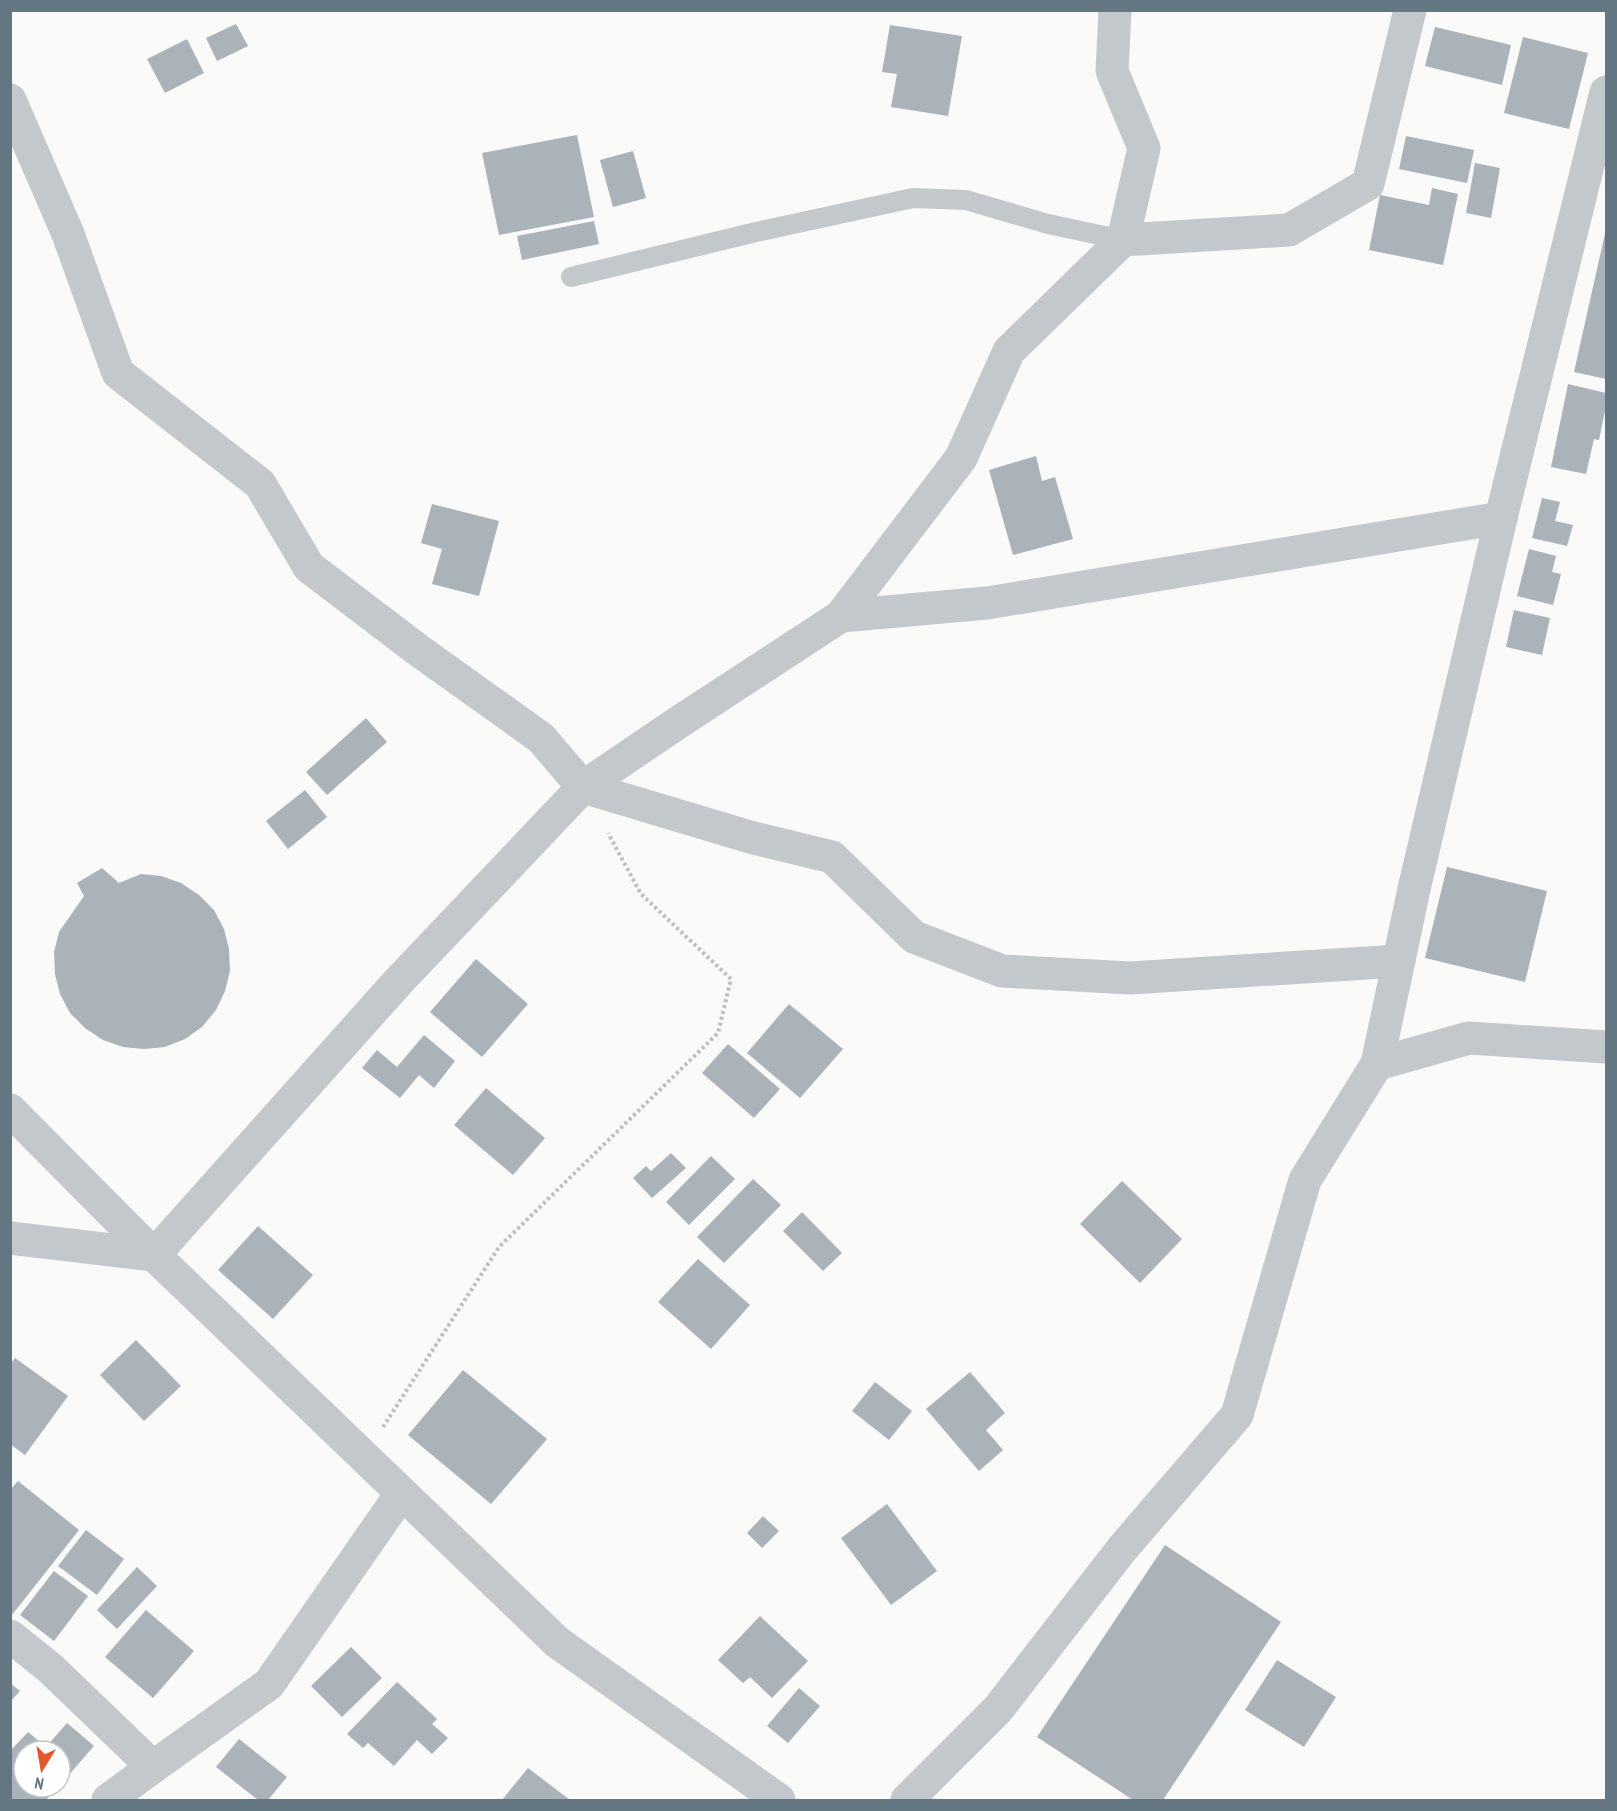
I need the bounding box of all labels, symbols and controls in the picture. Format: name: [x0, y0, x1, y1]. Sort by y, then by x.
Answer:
north arrow: [12, 1739, 72, 1799]
text: N: [33, 1773, 45, 1794]

